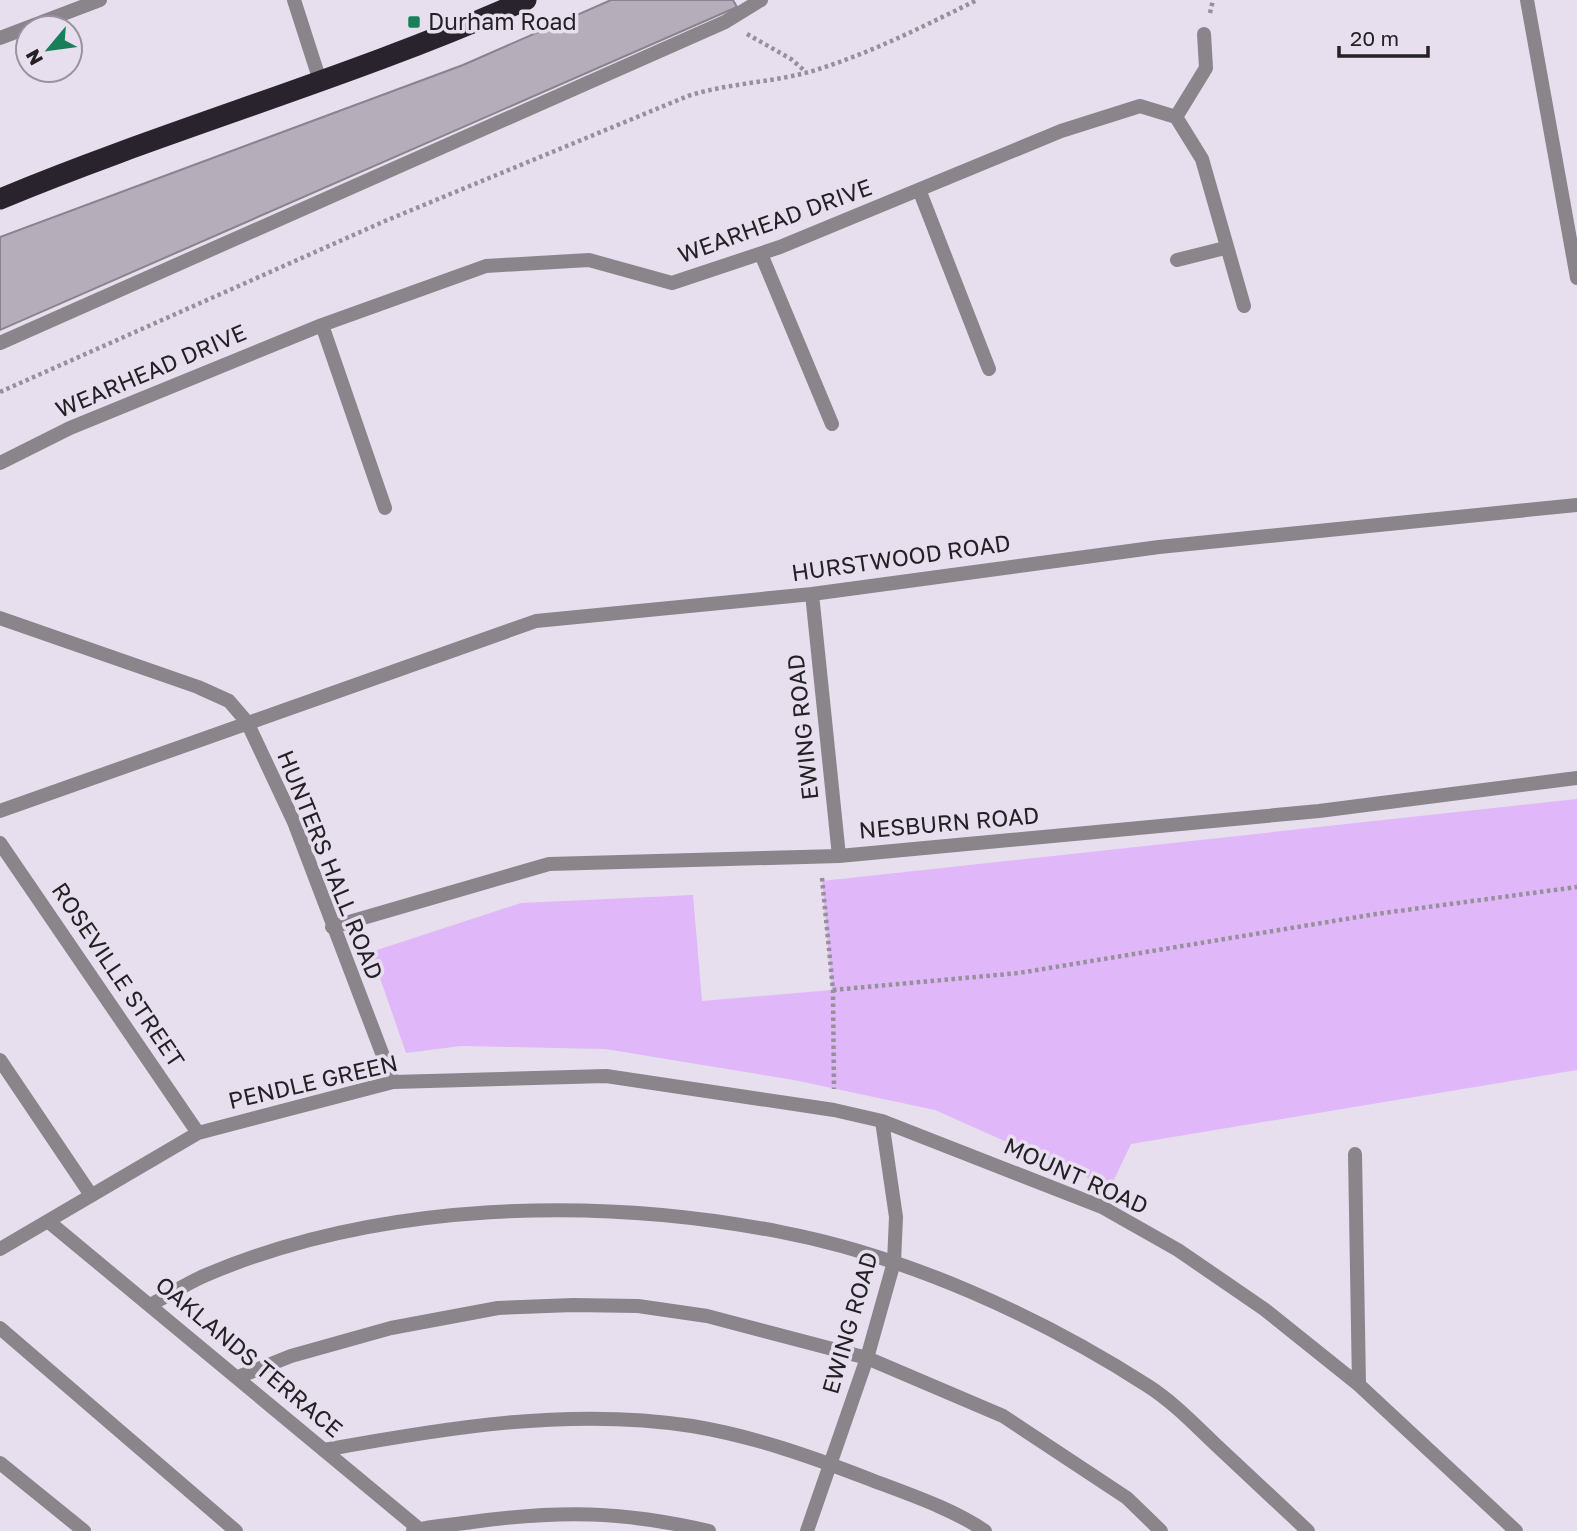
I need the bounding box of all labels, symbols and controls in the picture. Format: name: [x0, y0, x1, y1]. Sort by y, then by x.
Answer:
place label: Durham Road: [428, 7, 577, 35]
north arrow: [14, 14, 84, 84]
marker: Durham Road: [406, 14, 422, 30]
scale bar: [1339, 14, 1428, 58]
text: 20 m: [1350, 25, 1399, 51]
text: N: [20, 46, 47, 69]
street label: WEARHEAD DRIVE: [674, 172, 875, 268]
street label: WEARHEAD DRIVE: [51, 317, 250, 423]
street label: HURSTWOOD ROAD: [790, 528, 1012, 586]
street label: EWING ROAD: [780, 653, 824, 801]
street label: HUNTERS HALL ROAD: [272, 746, 390, 983]
street label: NESBURN ROAD: [858, 800, 1040, 844]
street label: ROSEVILLE STREET: [46, 877, 191, 1072]
street label: PENDLE GREEN: [225, 1048, 400, 1114]
street label: MOUNT ROAD: [1000, 1131, 1153, 1219]
street label: EWING ROAD: [815, 1248, 883, 1397]
street label: OAKLANDS TERRACE: [151, 1270, 349, 1443]

